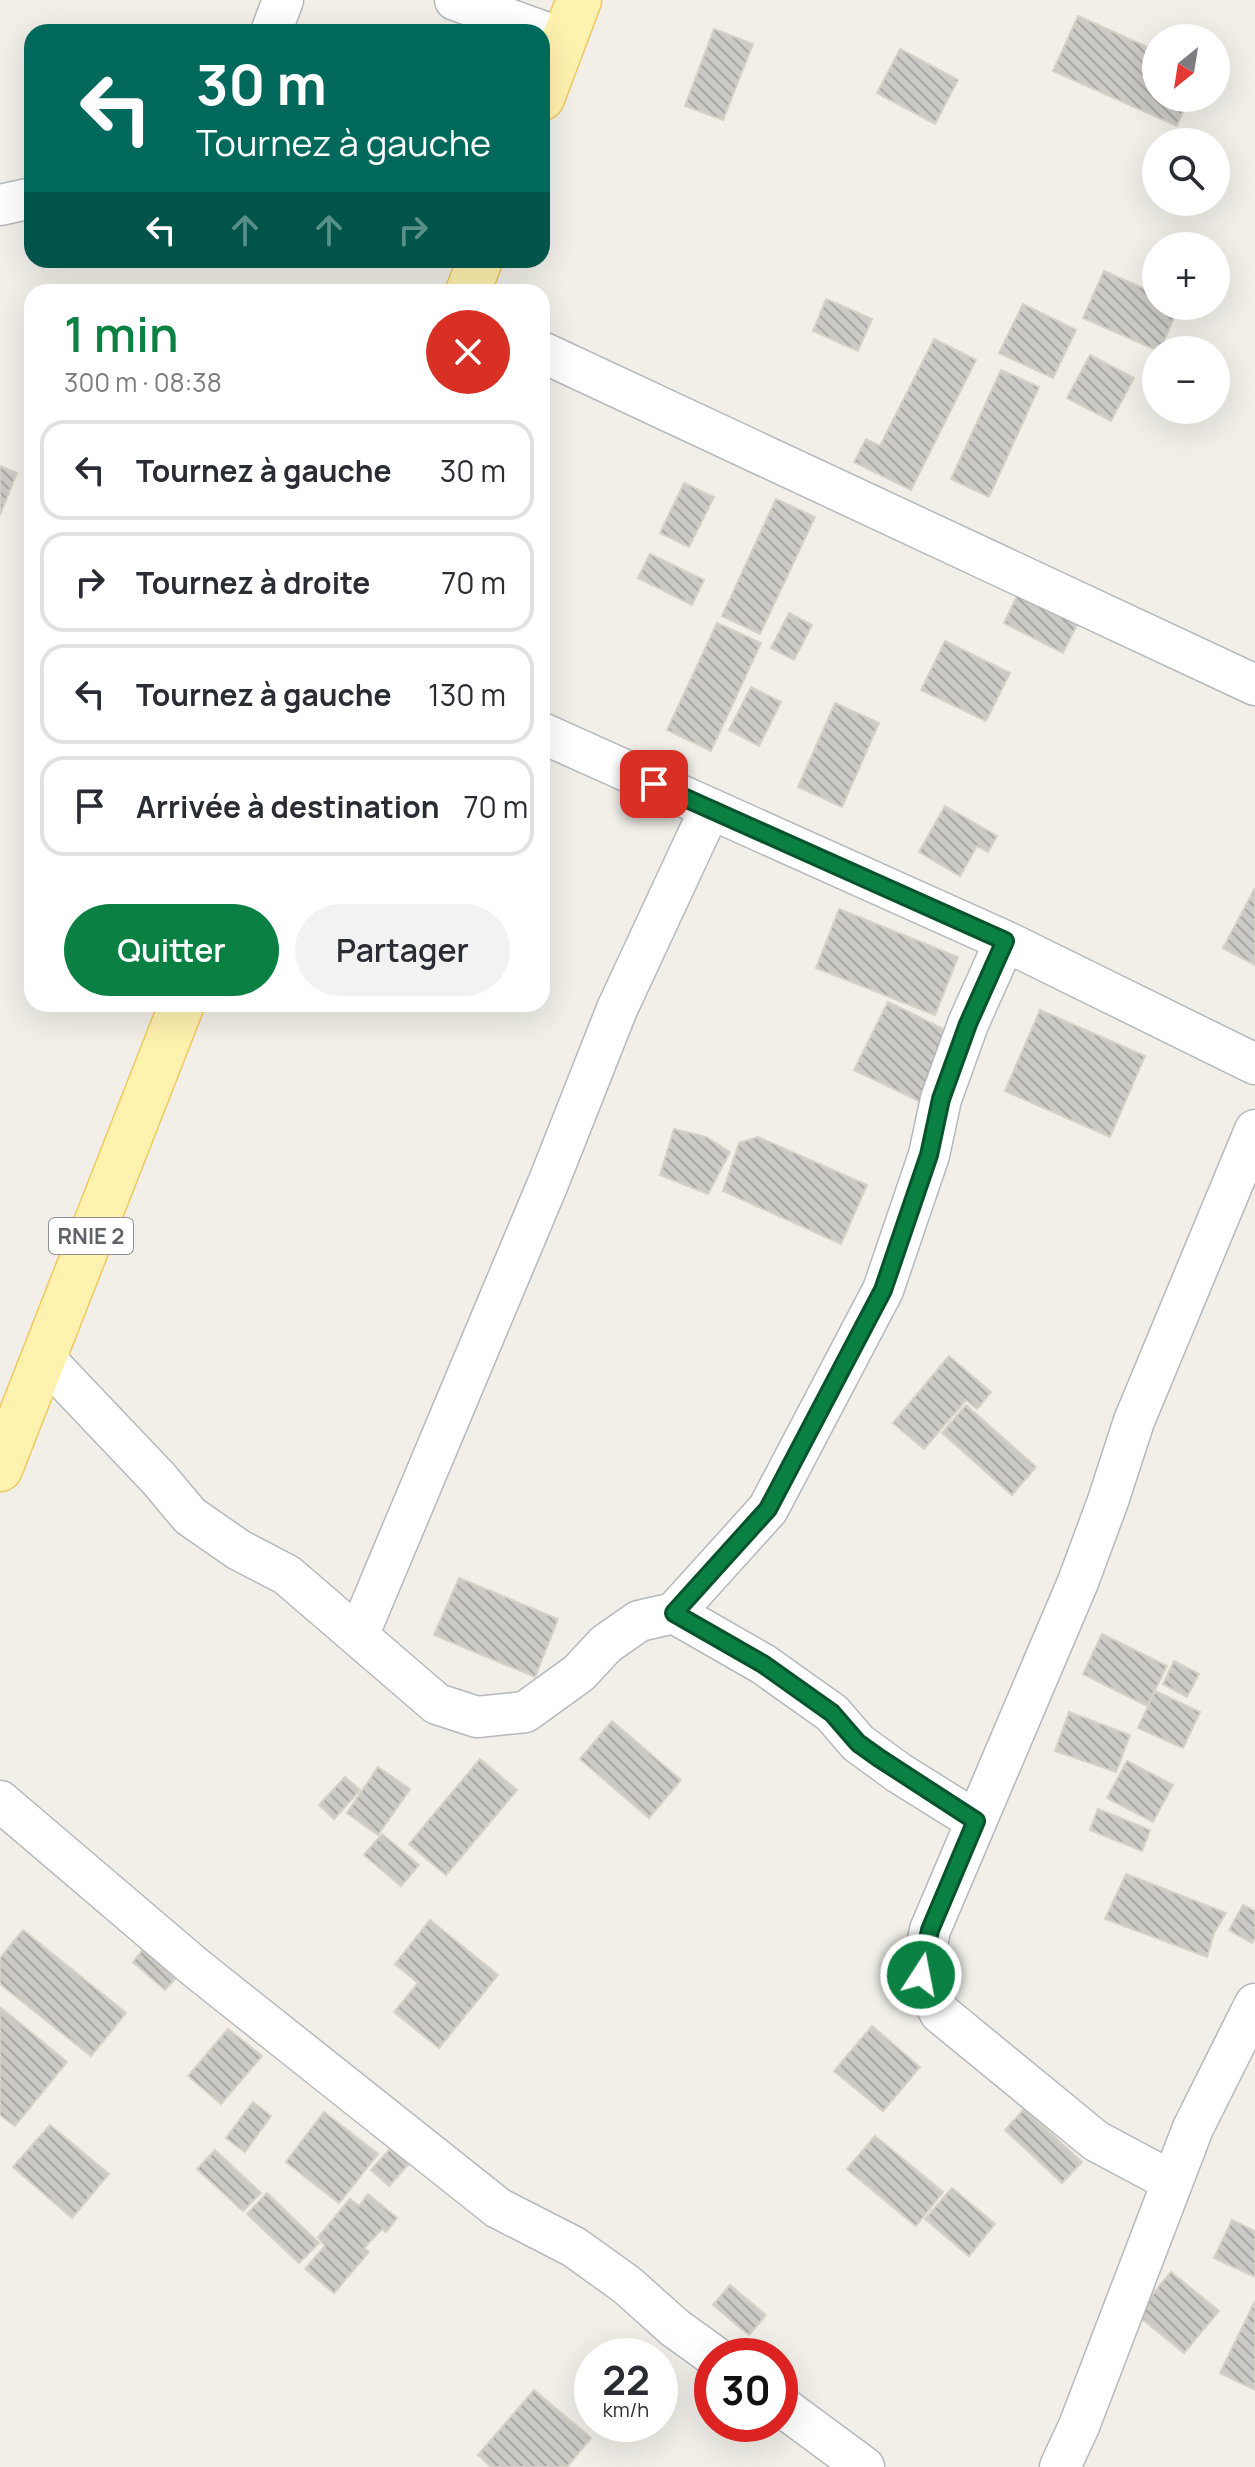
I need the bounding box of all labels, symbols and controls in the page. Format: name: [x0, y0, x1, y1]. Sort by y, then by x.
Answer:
north arrow: [1142, 24, 1230, 112]
map controls: [1142, 24, 1230, 424]
text: 30 m: [196, 45, 327, 122]
icon: left: [64, 56, 168, 160]
text: Tournez à gauche: [196, 118, 491, 167]
button: search: [1142, 128, 1230, 216]
icon: left: [139, 208, 183, 252]
icon: ahead: [223, 208, 267, 252]
icon: ahead: [307, 208, 351, 252]
icon: right: [391, 208, 435, 252]
button: +: [1142, 232, 1230, 320]
text: 1 min: [64, 301, 178, 366]
button: close: [426, 310, 510, 394]
button: −: [1142, 336, 1230, 424]
text: 300 m · 08:38: [64, 364, 222, 400]
icon: left: [68, 448, 112, 492]
text: Tournez à gauche: [136, 450, 392, 491]
text: 30 m: [440, 450, 506, 491]
icon: right: [68, 560, 112, 604]
text: Tournez à droite: [136, 562, 370, 603]
text: 70 m: [441, 562, 506, 603]
icon: left: [68, 672, 112, 716]
text: Tournez à gauche: [136, 674, 392, 715]
text: 130 m: [428, 674, 506, 715]
pin: [620, 750, 688, 818]
icon: arrive: [632, 762, 676, 806]
icon: arrive: [68, 784, 112, 828]
text: Arrivée à destination: [136, 786, 439, 827]
text: 70 m: [463, 786, 528, 827]
button: Quitter: [64, 904, 279, 996]
button: Partager: [295, 904, 510, 996]
road number: RNIE 2: [49, 1218, 133, 1254]
position arrow: [879, 1933, 963, 2017]
speed limit sign: 30: [694, 2338, 798, 2442]
text: 22: [602, 2352, 650, 2407]
text: km/h: [603, 2396, 649, 2423]

